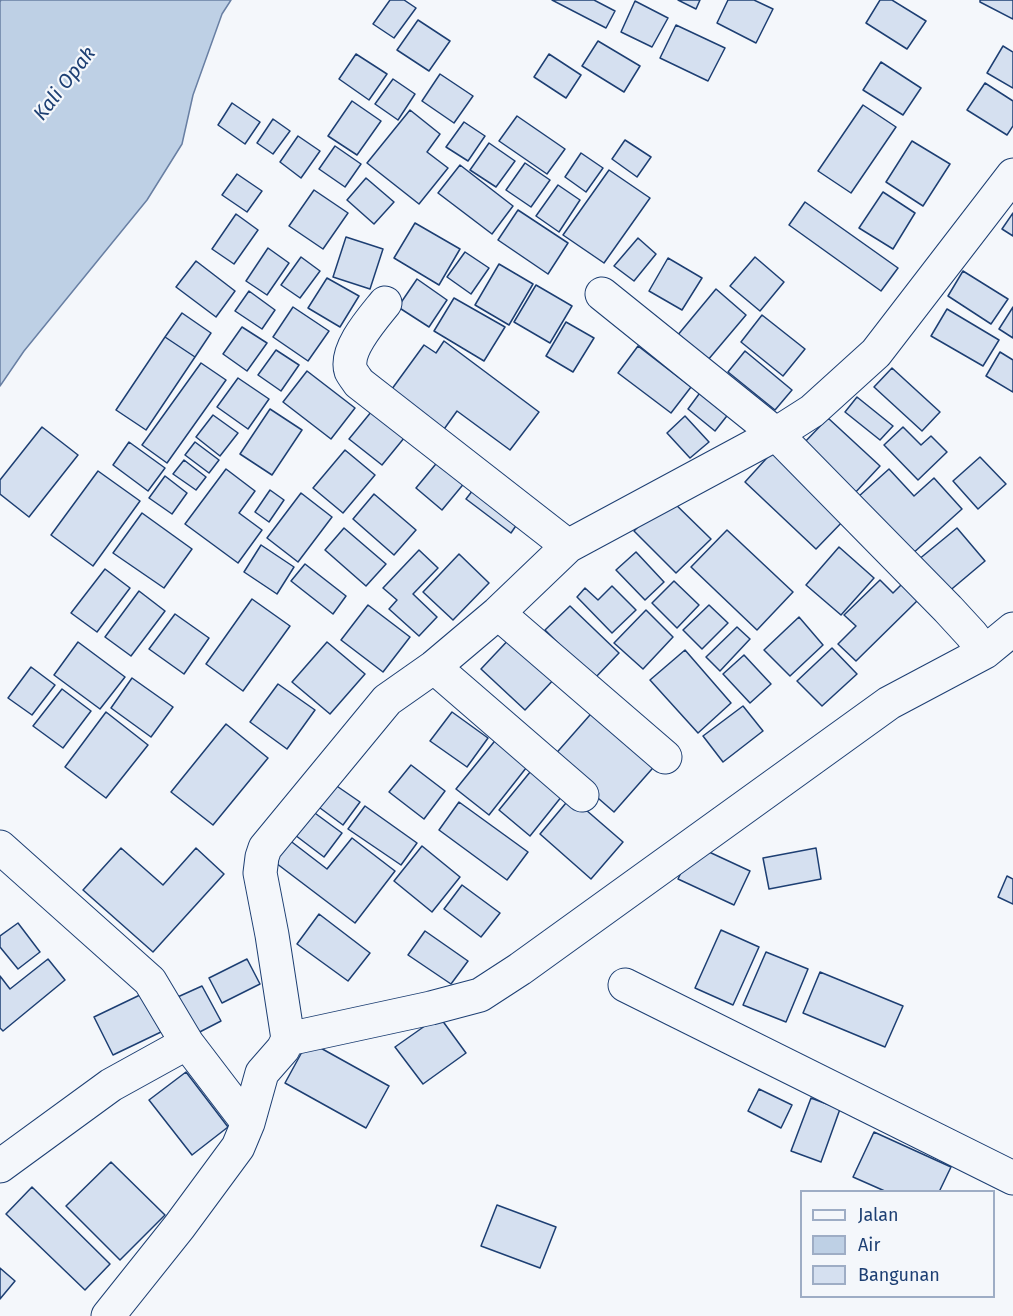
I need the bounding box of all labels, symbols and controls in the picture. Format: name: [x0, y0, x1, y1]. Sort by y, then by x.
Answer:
water label: Kali Opak: [29, 42, 101, 126]
legend: [800, 1190, 995, 1298]
text: Jalan: [858, 1204, 899, 1226]
text: Air: [858, 1234, 880, 1256]
text: Bangunan: [858, 1264, 940, 1286]

